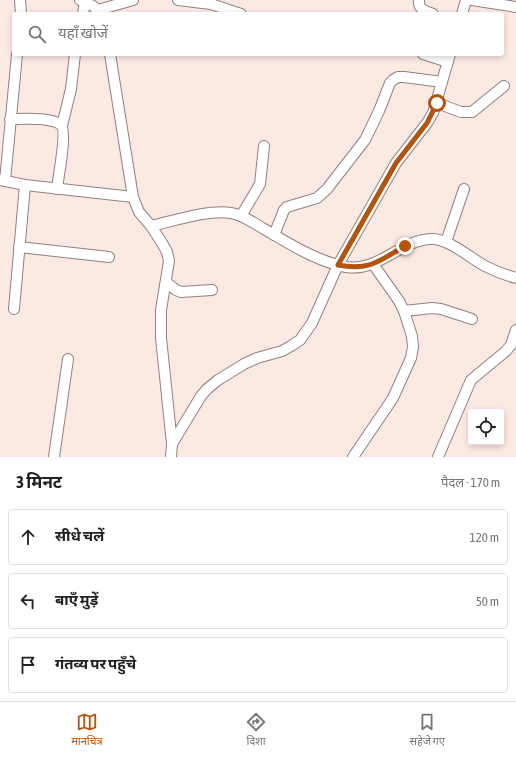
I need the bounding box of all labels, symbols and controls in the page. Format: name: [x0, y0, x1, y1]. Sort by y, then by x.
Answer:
search box: [12, 12, 504, 56]
icon: search: [26, 23, 48, 45]
text: यहाँ खोजें: [58, 24, 108, 41]
route start: [428, 94, 446, 112]
route end: [396, 237, 414, 255]
map controls: [468, 409, 504, 445]
button: locate: [468, 409, 504, 445]
text: 3 मिनट: [16, 472, 62, 492]
text: पैदल · 170 m: [441, 475, 500, 490]
icon: ahead: [17, 526, 39, 548]
text: सीधे चलें: [55, 527, 104, 544]
text: 120 m: [470, 530, 499, 545]
icon: left: [17, 590, 39, 612]
text: बाएँ मुड़ें: [55, 591, 98, 608]
text: 50 m: [476, 594, 499, 609]
icon: arrive: [17, 654, 39, 676]
text: गंतव्य पर पहुँचे: [55, 655, 136, 672]
tab: मानचित्र: [71, 711, 103, 749]
tab: दिशा: [245, 711, 267, 749]
tab: सहेजे गए: [410, 711, 445, 749]

